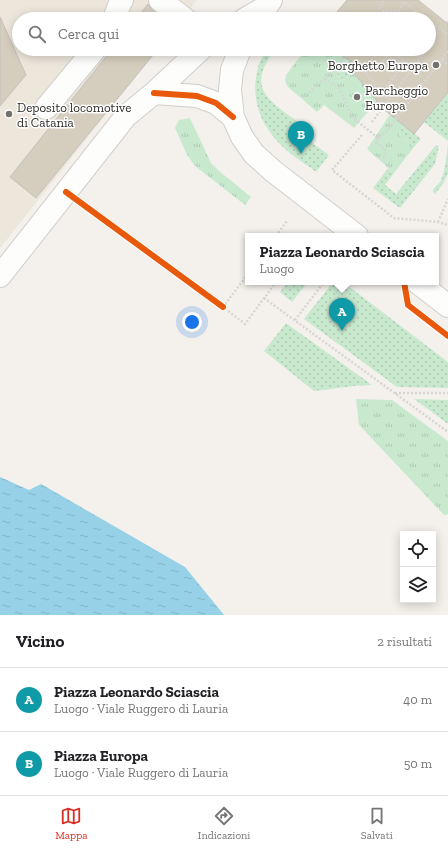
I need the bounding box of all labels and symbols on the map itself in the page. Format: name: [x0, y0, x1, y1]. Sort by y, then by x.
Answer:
place label: Borghetto Europa: [328, 58, 429, 73]
marker: Borghetto Europa: [431, 60, 441, 70]
place label: Parcheggio Europa: [365, 83, 428, 113]
marker: Parcheggio Europa: [352, 92, 362, 102]
place label: Deposito locomotive di Catania: [17, 100, 131, 130]
marker: Deposito locomotive di Catania: [4, 109, 14, 119]
pin: B: [288, 121, 314, 154]
pin: A: [329, 298, 355, 331]
your location: [182, 312, 202, 332]

